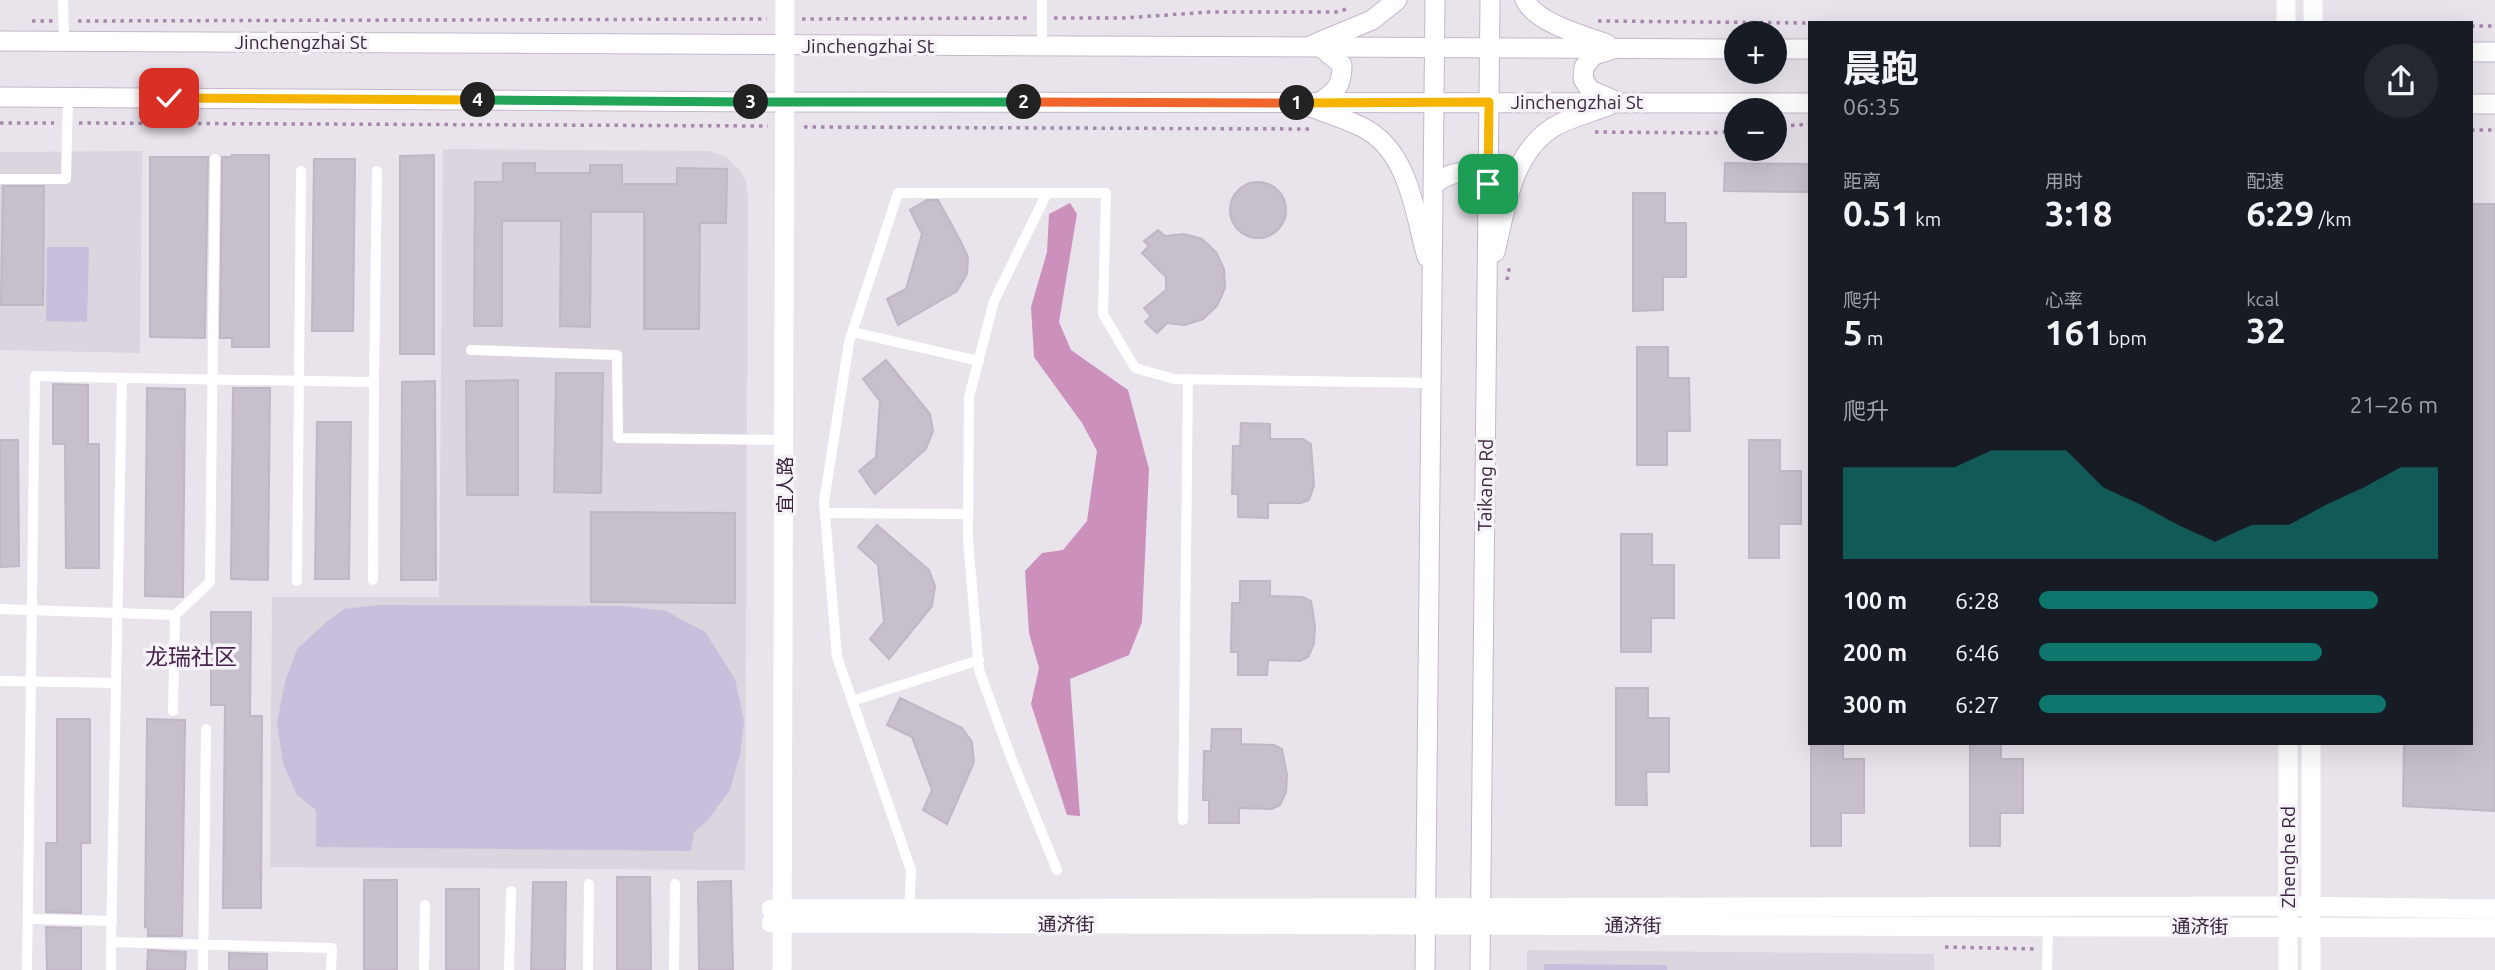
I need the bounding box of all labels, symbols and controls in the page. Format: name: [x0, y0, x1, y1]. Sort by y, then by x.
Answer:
map controls: [1724, 21, 1787, 161]
button: +: [1724, 21, 1787, 84]
street label: Jinchengzhai St: [235, 31, 368, 53]
street label: Jinchengzhai St: [802, 35, 935, 57]
button: share: [2364, 44, 2438, 118]
text: 晨跑: [1843, 47, 1919, 89]
pin: [139, 68, 199, 128]
icon: check: [150, 79, 188, 117]
pin: 4: [461, 82, 496, 118]
pin: 3: [734, 84, 768, 119]
pin: 2: [1006, 84, 1042, 119]
pin: 1: [1280, 86, 1314, 120]
text: 4: [472, 88, 483, 110]
text: 3: [745, 90, 756, 112]
text: 2: [1018, 90, 1029, 112]
text: 1: [1291, 91, 1302, 113]
street label: Jinchengzhai St: [1511, 91, 1644, 113]
text: 06:35: [1843, 94, 1901, 119]
button: −: [1724, 98, 1787, 161]
pin: [1458, 154, 1518, 214]
icon: arrive: [1469, 165, 1507, 203]
text: 距离: [1843, 170, 1881, 192]
text: 用时: [2045, 170, 2083, 192]
text: 配速: [2246, 170, 2284, 192]
text: 0.51: [1843, 193, 1911, 233]
text: 3:18: [2045, 193, 2113, 233]
text: 6:29: [2246, 193, 2314, 233]
text: km: [1911, 208, 1941, 230]
text: /km: [2314, 208, 2352, 230]
text: kcal: [2246, 288, 2279, 310]
text: 爬升: [1843, 289, 1881, 311]
text: 心率: [2045, 289, 2083, 311]
text: 32: [2246, 310, 2286, 350]
text: 5: [1843, 312, 1863, 352]
text: 161: [2045, 312, 2104, 352]
text: m: [1863, 327, 1884, 349]
text: bpm: [2104, 327, 2147, 349]
text: 21–26 m: [2350, 392, 2438, 417]
text: 爬升: [1843, 398, 1889, 423]
street label: Taikang Rd: [1473, 439, 1497, 531]
street label: 宜人路: [774, 456, 796, 514]
text: 100 m: [1843, 588, 1907, 613]
text: 6:28: [1955, 588, 2000, 613]
text: 200 m: [1843, 640, 1907, 665]
text: 6:46: [1955, 640, 2000, 665]
district label: 龙瑞社区: [145, 644, 237, 669]
text: 300 m: [1843, 692, 1907, 717]
text: 6:27: [1955, 692, 2000, 717]
street label: Zhenghe Rd: [2277, 806, 2299, 908]
street label: 通济街: [1037, 913, 1095, 935]
street label: 通济街: [1604, 914, 1662, 936]
street label: 通济街: [2171, 915, 2229, 937]

